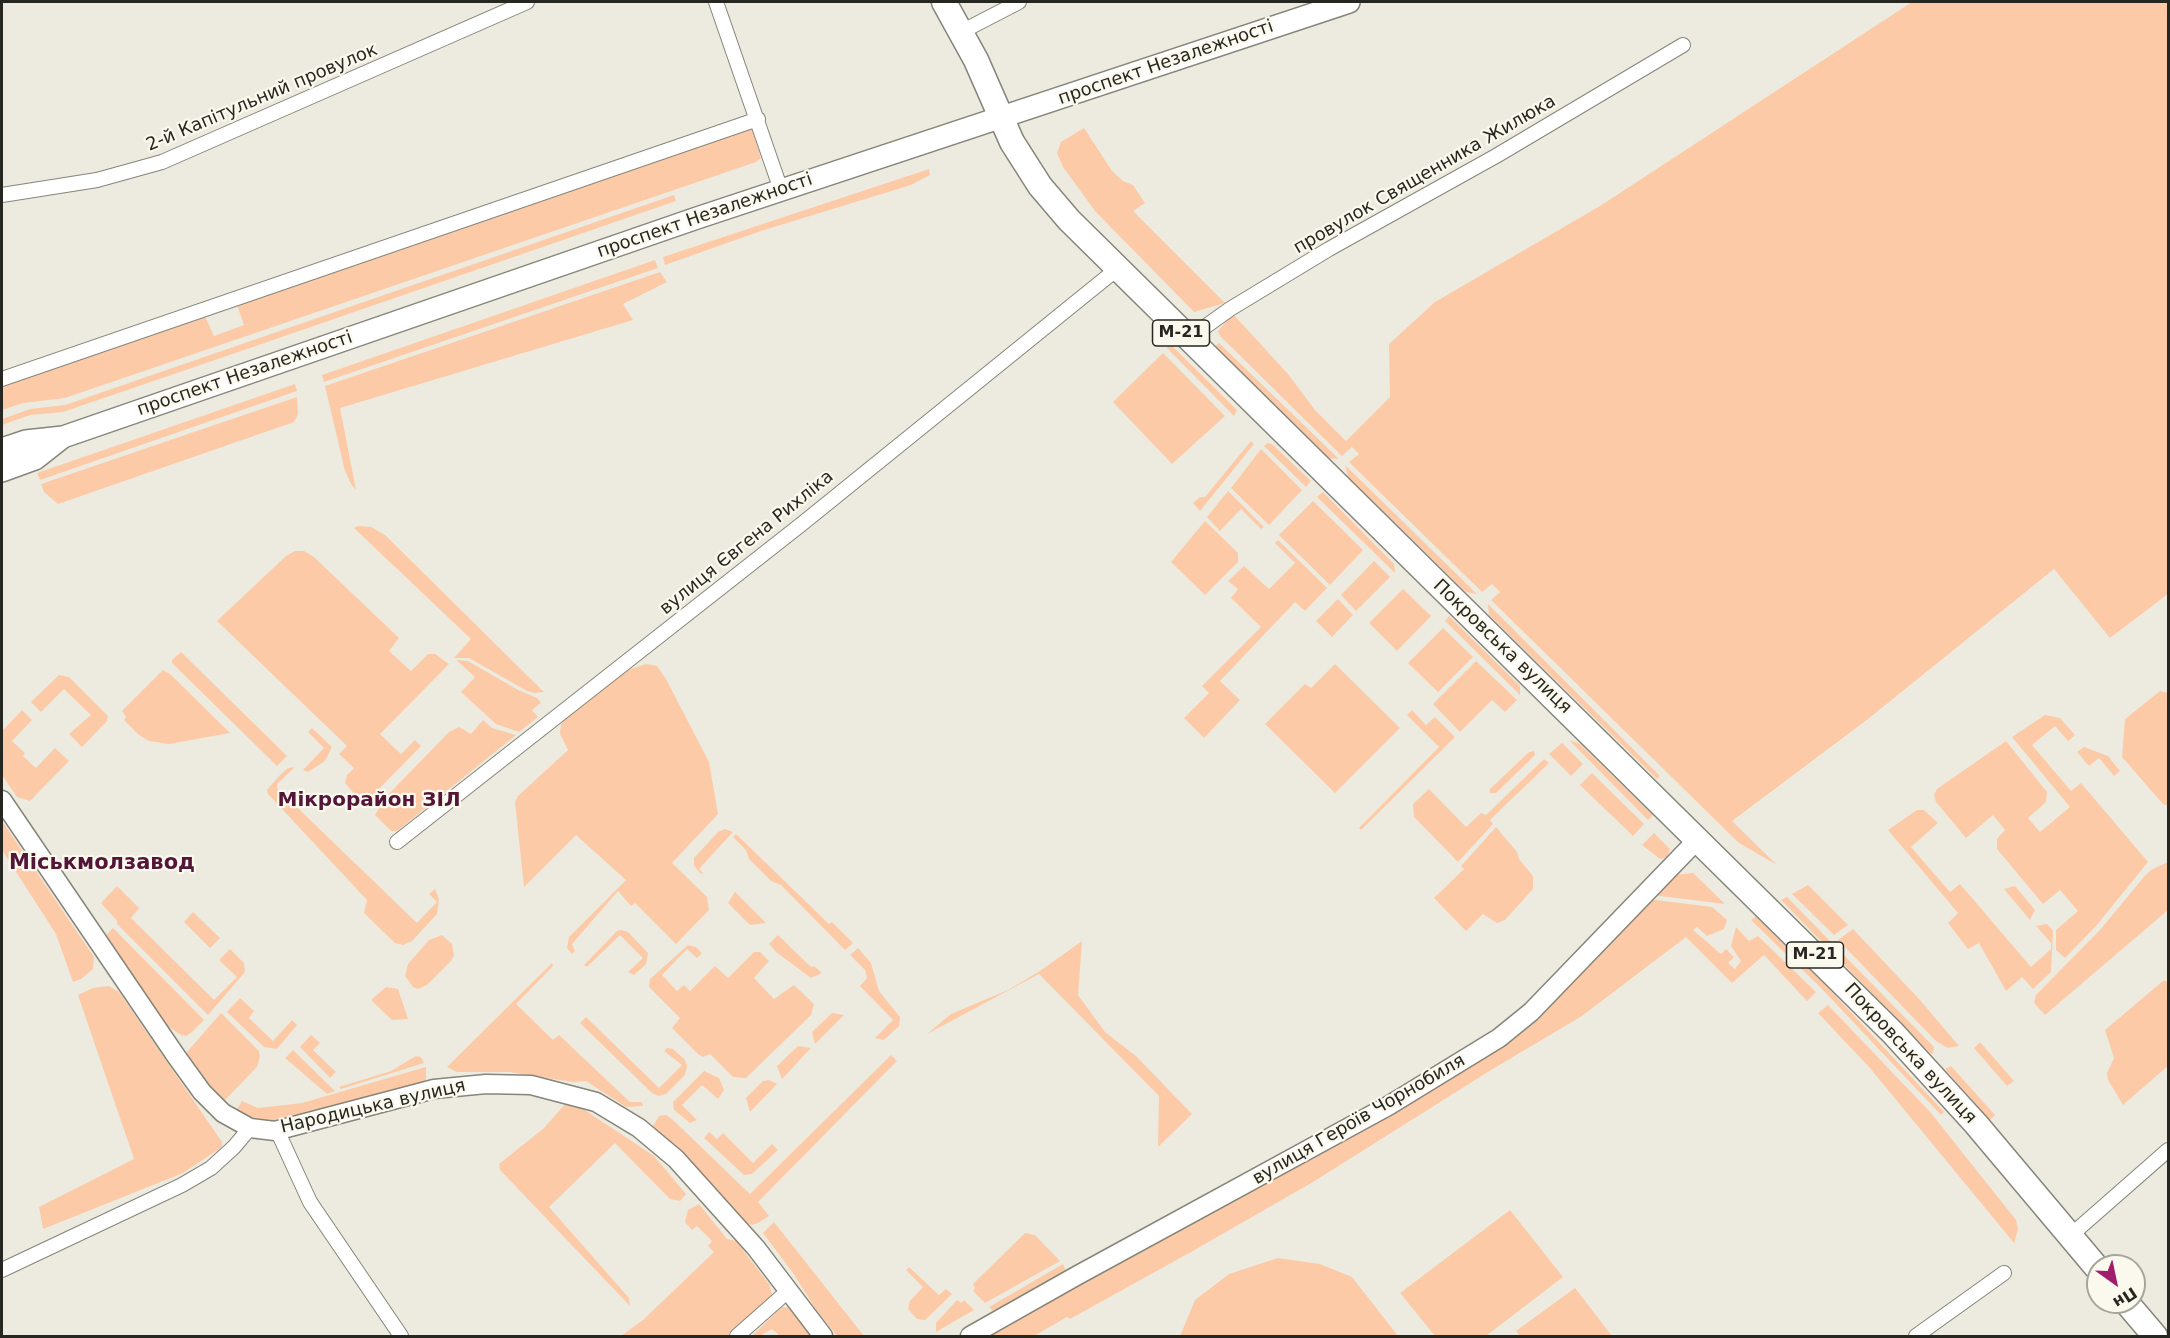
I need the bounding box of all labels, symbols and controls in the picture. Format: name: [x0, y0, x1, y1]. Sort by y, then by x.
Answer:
street label: проспект Незалежності: [1056, 16, 1276, 110]
street label: 2-й Капітульний провулок: [143, 39, 381, 157]
street label: провулок Священника Жилюка: [1290, 91, 1560, 259]
street label: проспект Незалежності: [595, 169, 815, 263]
road number: М-21: [1152, 320, 1210, 346]
street label: проспект Незалежності: [135, 327, 355, 421]
street label: вулиця Євгена Рихліка: [656, 466, 838, 620]
street label: Покровська вулиця: [1428, 575, 1576, 719]
district label: Мікрорайон ЗІЛ: [278, 789, 460, 813]
district label: Міськмолзавод: [9, 851, 195, 877]
road number: М-21: [1786, 942, 1844, 968]
street label: Покровська вулиця: [1839, 979, 1981, 1129]
street label: вулиця Героїв Чорнобиля: [1249, 1050, 1469, 1190]
street label: Народицька вулиця: [278, 1075, 468, 1139]
north arrow: [2086, 1254, 2146, 1314]
text: Пн: [2110, 1283, 2140, 1312]

